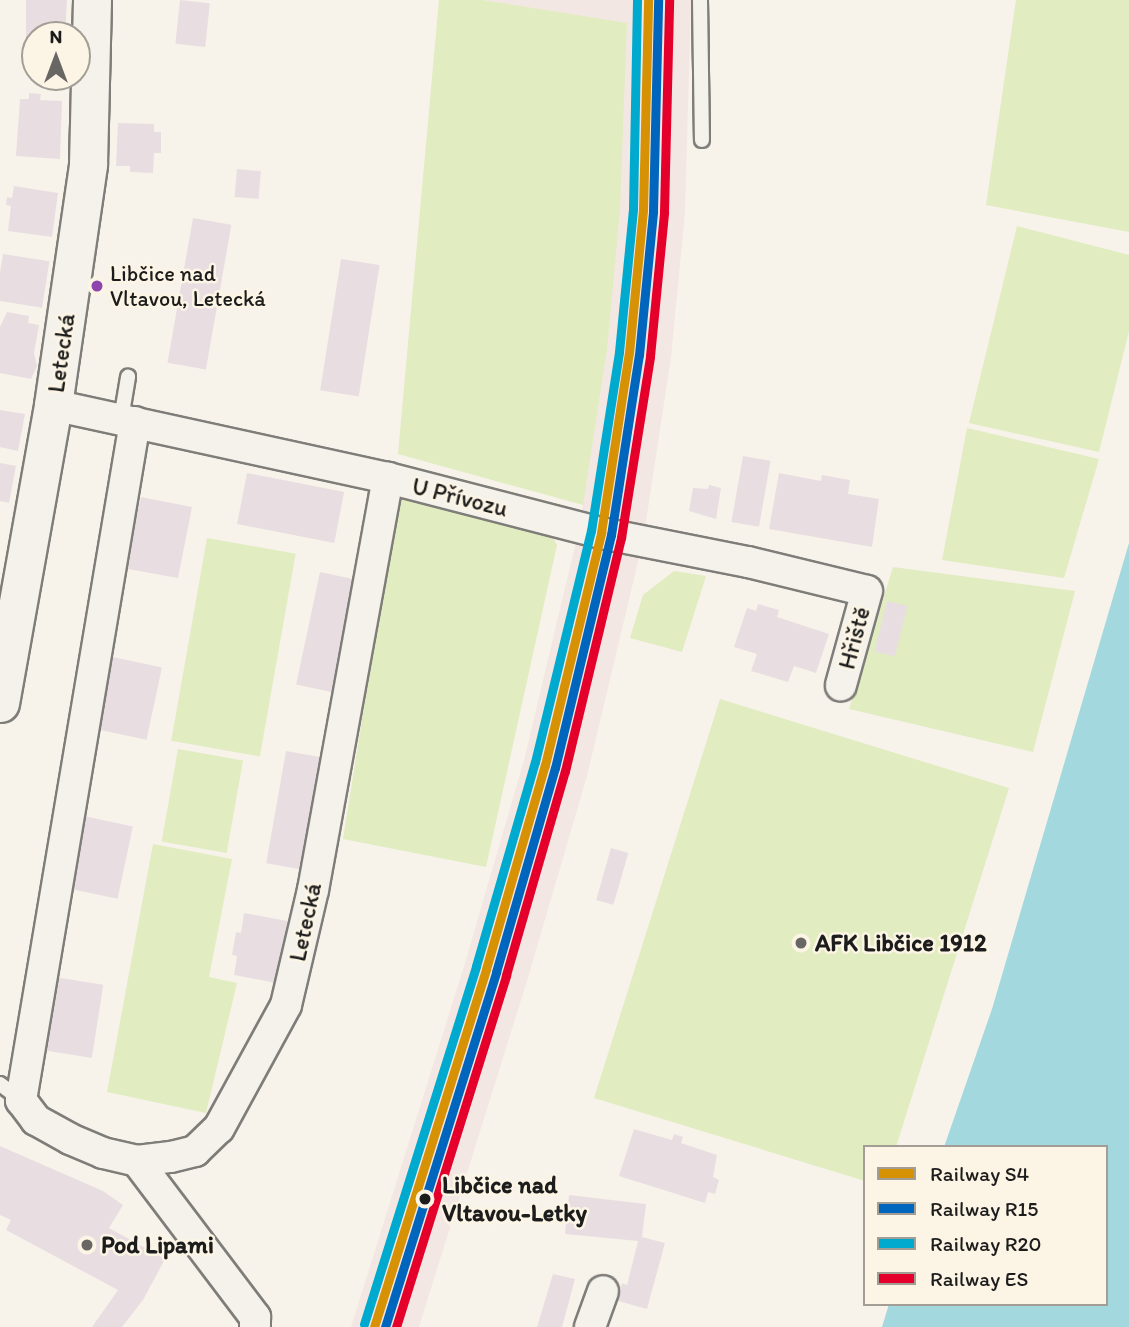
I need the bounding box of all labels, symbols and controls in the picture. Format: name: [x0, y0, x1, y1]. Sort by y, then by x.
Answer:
north arrow: [21, 21, 91, 91]
text: N: [50, 25, 62, 48]
place label: Libčice nad Vltavou, Letecká: [110, 260, 266, 312]
marker: Libčice nad Vltavou, Letecká: [90, 279, 104, 293]
street label: Letecká: [41, 311, 81, 395]
street label: U Přívozu: [409, 471, 511, 523]
street label: Hřiště: [832, 604, 876, 672]
street label: Letecká: [283, 880, 327, 964]
place label: AFK Libčice 1912: [815, 929, 987, 957]
marker: AFK Libčice 1912: [793, 935, 809, 951]
legend: [863, 1145, 1108, 1306]
text: Railway S4: [930, 1161, 1029, 1186]
place label: Libčice nad Vltavou-Letky: [442, 1171, 587, 1227]
marker: Libčice nad Vltavou-Letky: [414, 1188, 436, 1210]
text: Railway R15: [930, 1196, 1038, 1221]
place label: Pod Lipami: [101, 1231, 213, 1259]
text: Railway R20: [930, 1231, 1041, 1256]
marker: Pod Lipami: [79, 1237, 95, 1253]
text: Railway ES: [930, 1266, 1028, 1291]

